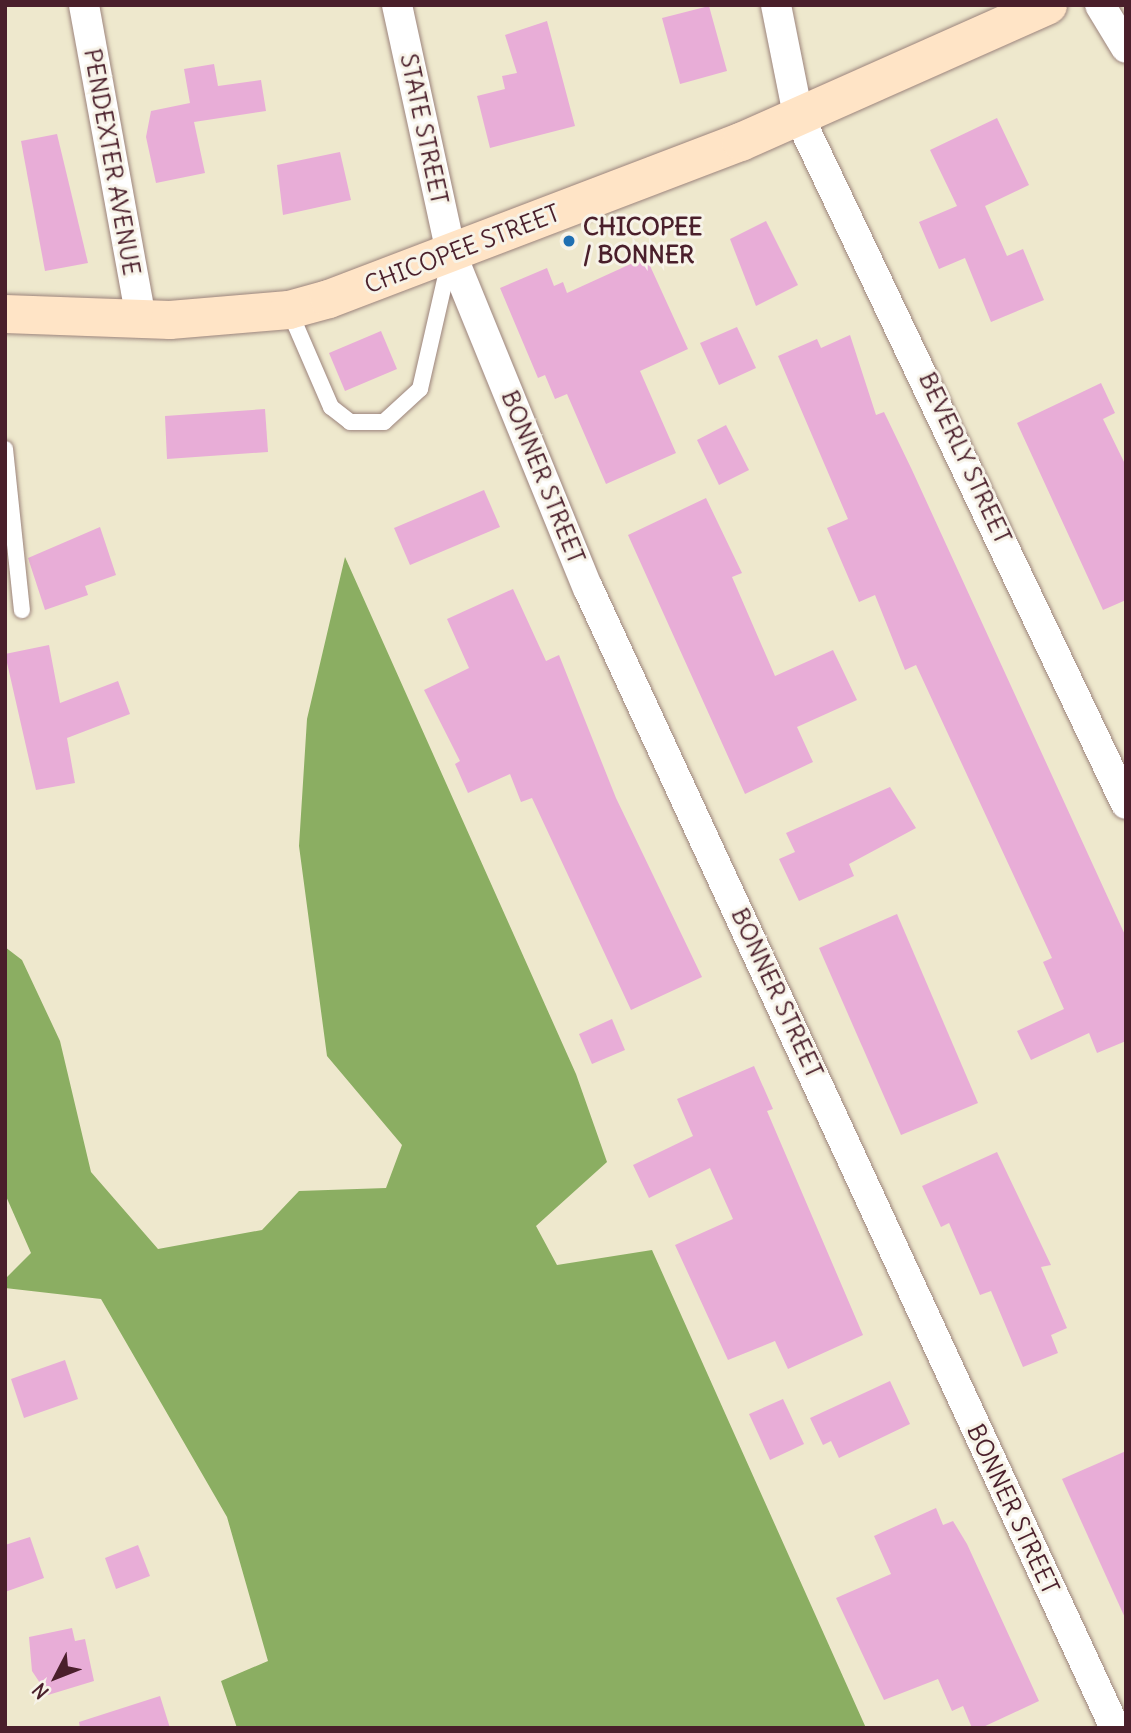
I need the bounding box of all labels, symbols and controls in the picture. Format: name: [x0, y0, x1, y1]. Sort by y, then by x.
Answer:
street label: PENDEXTER AVENUE: [78, 46, 146, 278]
street label: STATE STREET: [394, 51, 454, 207]
street label: CHICOPEE STREET: [360, 199, 564, 299]
place label: CHICOPEE / BONNER: [583, 213, 702, 269]
marker: CHICOPEE / BONNER: [561, 233, 577, 249]
street label: BEVERLY STREET: [913, 368, 1017, 548]
street label: BONNER STREET: [495, 386, 591, 568]
street label: BONNER STREET: [725, 903, 829, 1083]
street label: BONNER STREET: [961, 1419, 1065, 1599]
north arrow: [21, 1642, 91, 1712]
text: N: [27, 1678, 54, 1704]

